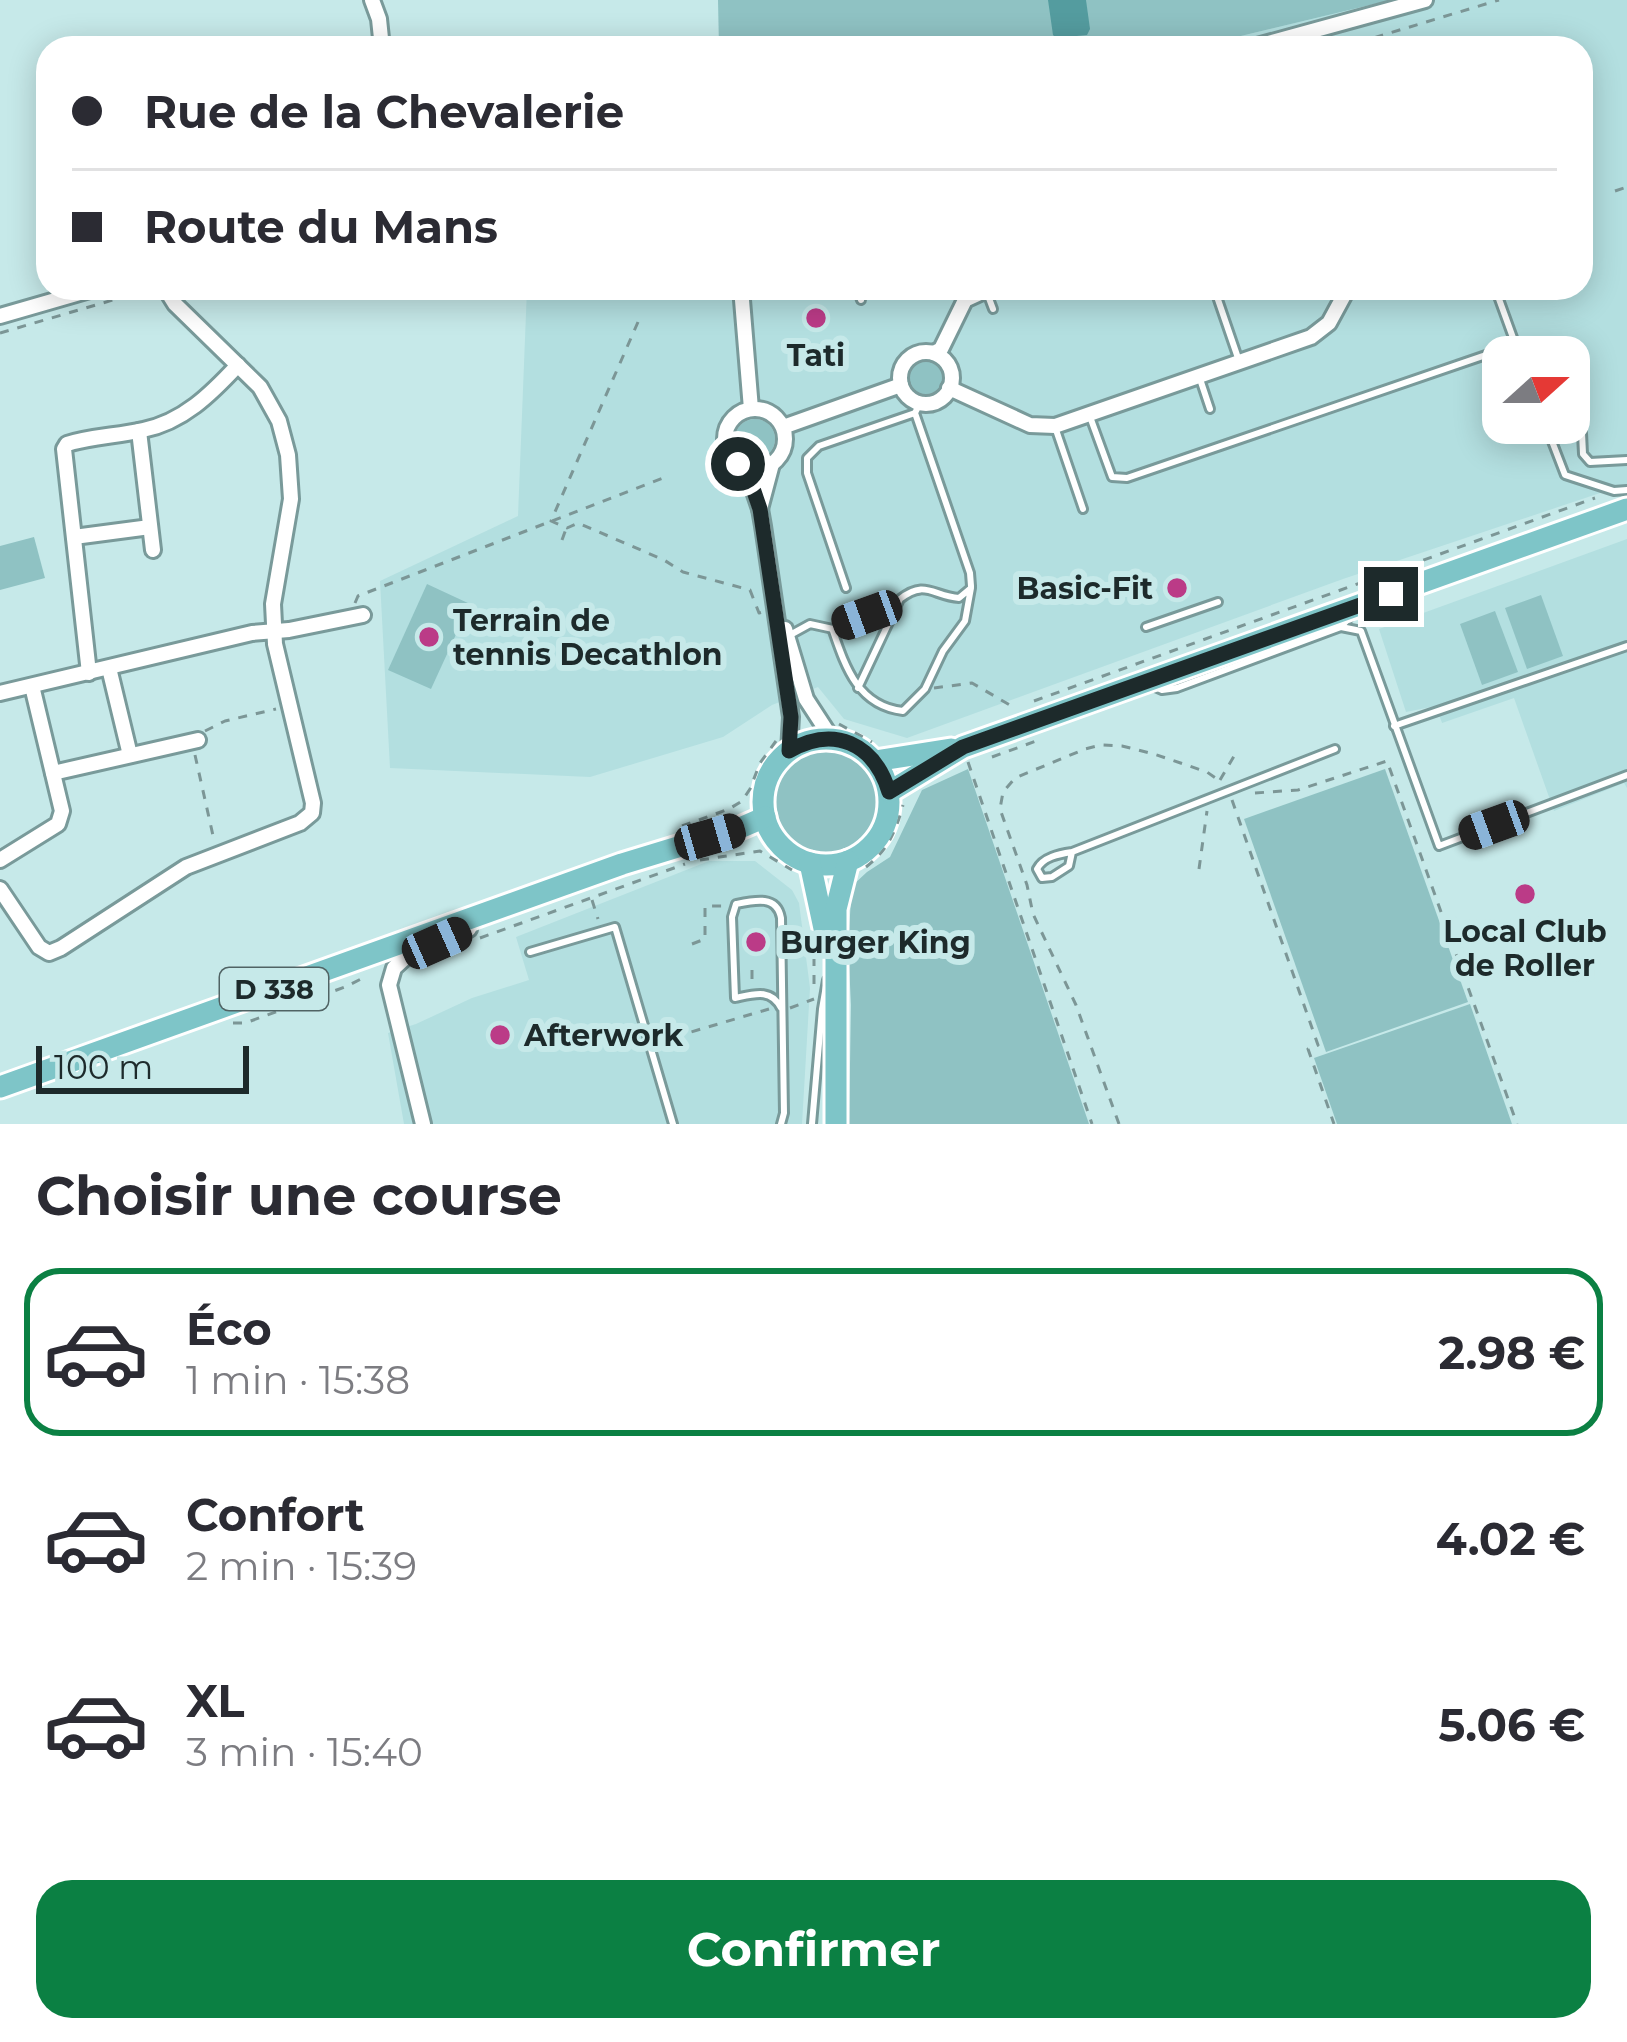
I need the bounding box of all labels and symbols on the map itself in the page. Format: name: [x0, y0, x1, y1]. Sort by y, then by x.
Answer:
marker: Tati: [803, 305, 829, 331]
north arrow: [1482, 336, 1590, 444]
place label: Tati: [787, 337, 845, 374]
route start: [711, 437, 765, 491]
route end: [1364, 567, 1418, 621]
place label: Basic-Fit: [1017, 570, 1153, 607]
marker: Basic-Fit: [1164, 575, 1190, 601]
car: [827, 586, 907, 644]
place label: Terrain de tennis Decathlon: [453, 602, 723, 673]
marker: Terrain de tennis Decathlon: [416, 624, 442, 650]
car: [1454, 796, 1534, 854]
car: [670, 810, 750, 864]
marker: Local Club de Roller: [1512, 881, 1538, 907]
car: [397, 912, 477, 974]
place label: Local Club de Roller: [1443, 913, 1607, 984]
place label: Burger King: [780, 924, 971, 961]
marker: Burger King: [743, 929, 769, 955]
road number: D 338: [220, 968, 328, 1010]
place label: Afterwork: [523, 1017, 684, 1054]
marker: Afterwork: [487, 1022, 513, 1048]
scale bar: [36, 1040, 249, 1093]

